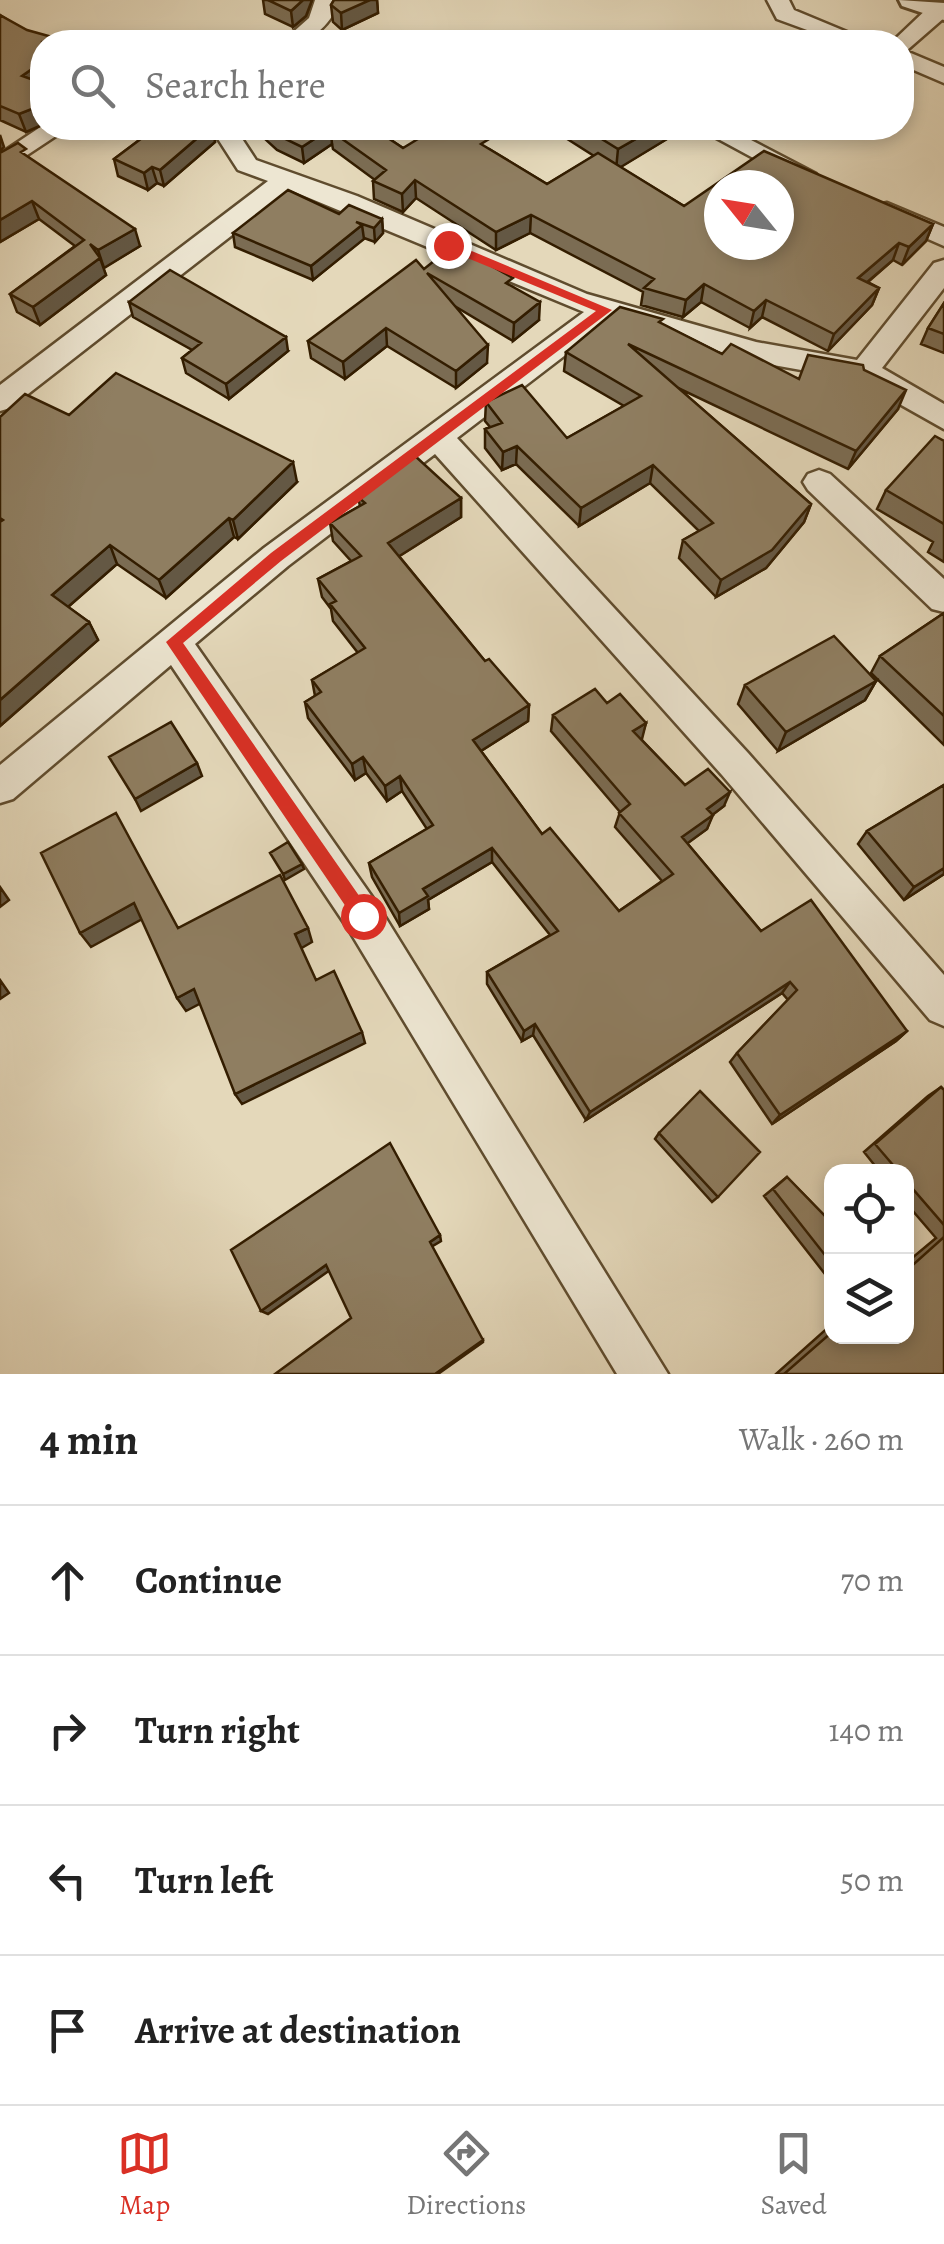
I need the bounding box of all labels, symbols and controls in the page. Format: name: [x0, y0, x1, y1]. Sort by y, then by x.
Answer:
search box: [30, 30, 914, 140]
icon: search: [65, 58, 120, 113]
text: Search here: [145, 59, 326, 111]
north arrow: [704, 170, 794, 260]
route end: [426, 223, 472, 269]
route start: [341, 894, 387, 940]
map controls: [824, 1164, 914, 1344]
button: locate: [824, 1164, 914, 1254]
button: layers: [824, 1254, 914, 1344]
text: 4 min: [40, 1411, 138, 1468]
text: Walk · 260 m: [739, 1417, 904, 1461]
icon: ahead: [40, 1553, 95, 1608]
text: Continue: [135, 1554, 282, 1606]
text: 70 m: [841, 1558, 904, 1602]
icon: right: [40, 1703, 95, 1758]
text: Turn right: [135, 1704, 300, 1756]
text: 140 m: [829, 1708, 904, 1752]
icon: left: [40, 1853, 95, 1908]
text: Turn left: [135, 1854, 274, 1906]
text: 50 m: [840, 1858, 904, 1902]
icon: arrive: [40, 2003, 95, 2058]
text: Arrive at destination: [135, 2004, 461, 2056]
tab: Map: [117, 2126, 172, 2224]
tab: Directions: [406, 2126, 526, 2224]
tab: Saved: [761, 2126, 827, 2224]

